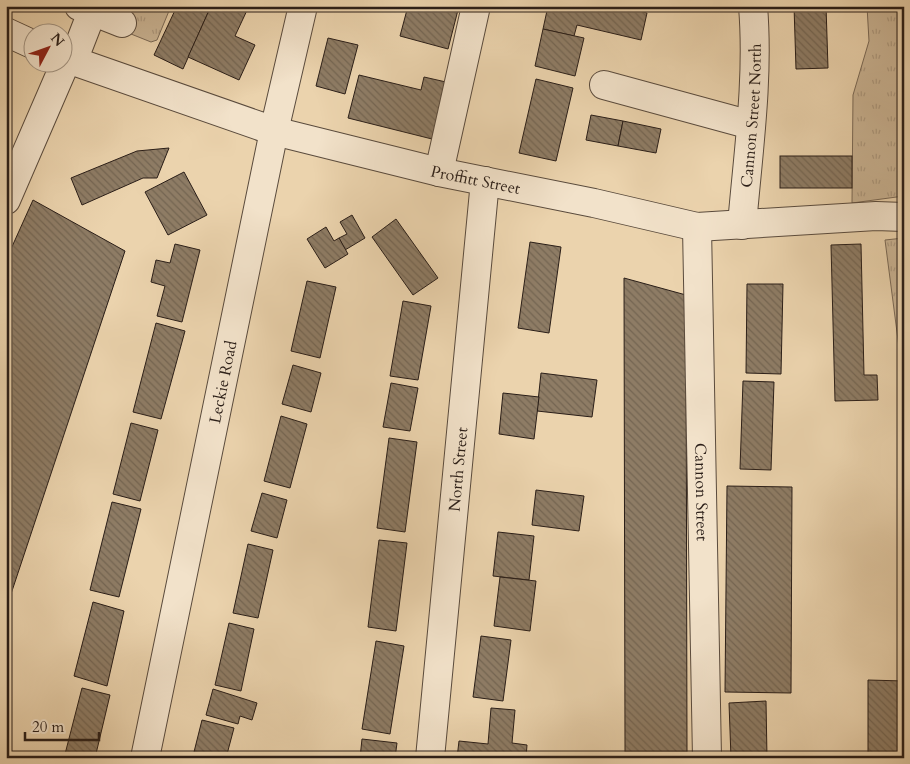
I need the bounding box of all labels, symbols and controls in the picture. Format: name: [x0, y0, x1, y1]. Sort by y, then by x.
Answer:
north arrow: [22, 22, 72, 72]
text: N: [46, 29, 69, 51]
street label: Cannon Street North: [736, 43, 767, 188]
street label: Proffitt Street: [428, 160, 522, 200]
street label: Leckie Road: [204, 338, 243, 425]
street label: North Street: [444, 426, 473, 513]
street label: Cannon Street: [689, 443, 713, 541]
scale bar: [25, 709, 99, 741]
text: 20 m: [32, 717, 64, 737]

